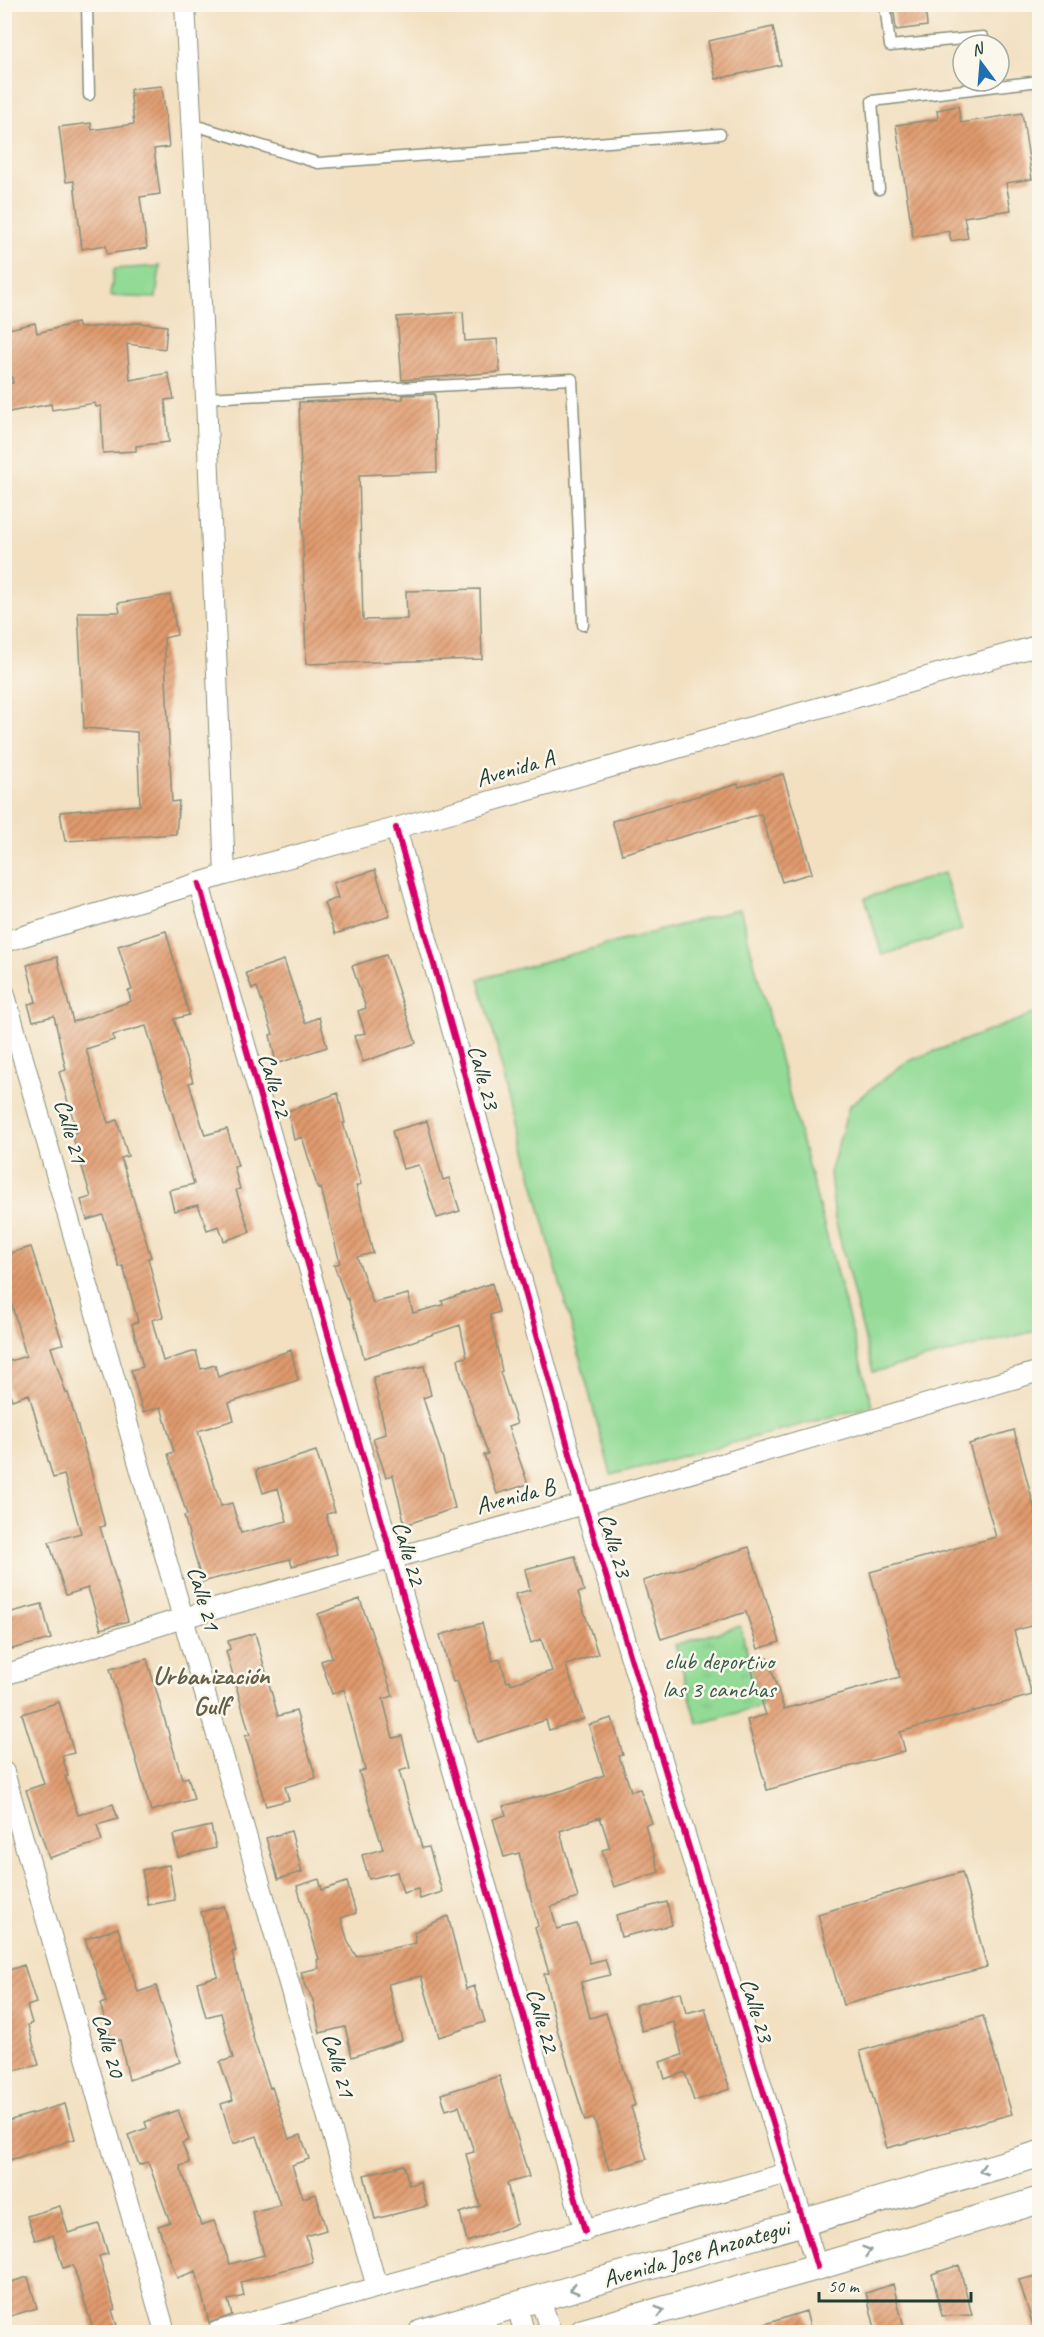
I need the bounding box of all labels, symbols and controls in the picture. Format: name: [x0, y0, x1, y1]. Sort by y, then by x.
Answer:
north arrow: [951, 33, 1011, 93]
text: N: [970, 38, 988, 61]
street label: Avenida A: [472, 742, 559, 793]
street label: Calle 23: [461, 1042, 507, 1114]
street label: Calle 22: [252, 1050, 299, 1123]
street label: Calle 21: [48, 1096, 95, 1168]
street label: Avenida B: [472, 1471, 559, 1521]
street label: Calle 23: [591, 1509, 640, 1583]
street label: Calle 22: [386, 1518, 433, 1591]
street label: Calle 21: [181, 1563, 228, 1635]
park label: club deportivo las 3 canchas: [663, 1646, 777, 1704]
district label: Urbanización Gulf: [153, 1659, 271, 1722]
street label: Calle 23: [733, 1974, 782, 2048]
street label: Calle 22: [520, 1985, 567, 2058]
street label: Calle 20: [86, 2010, 133, 2083]
street label: Calle 21: [316, 2030, 363, 2102]
one-way arrow: [978, 2163, 989, 2175]
street label: Avenida Jose Anzoategui: [599, 2211, 795, 2294]
one-way arrow: [861, 2246, 872, 2258]
scale bar: [819, 2265, 970, 2303]
text: 50 m: [828, 2275, 861, 2297]
one-way arrow: [569, 2282, 580, 2294]
one-way arrow: [654, 2306, 665, 2318]

